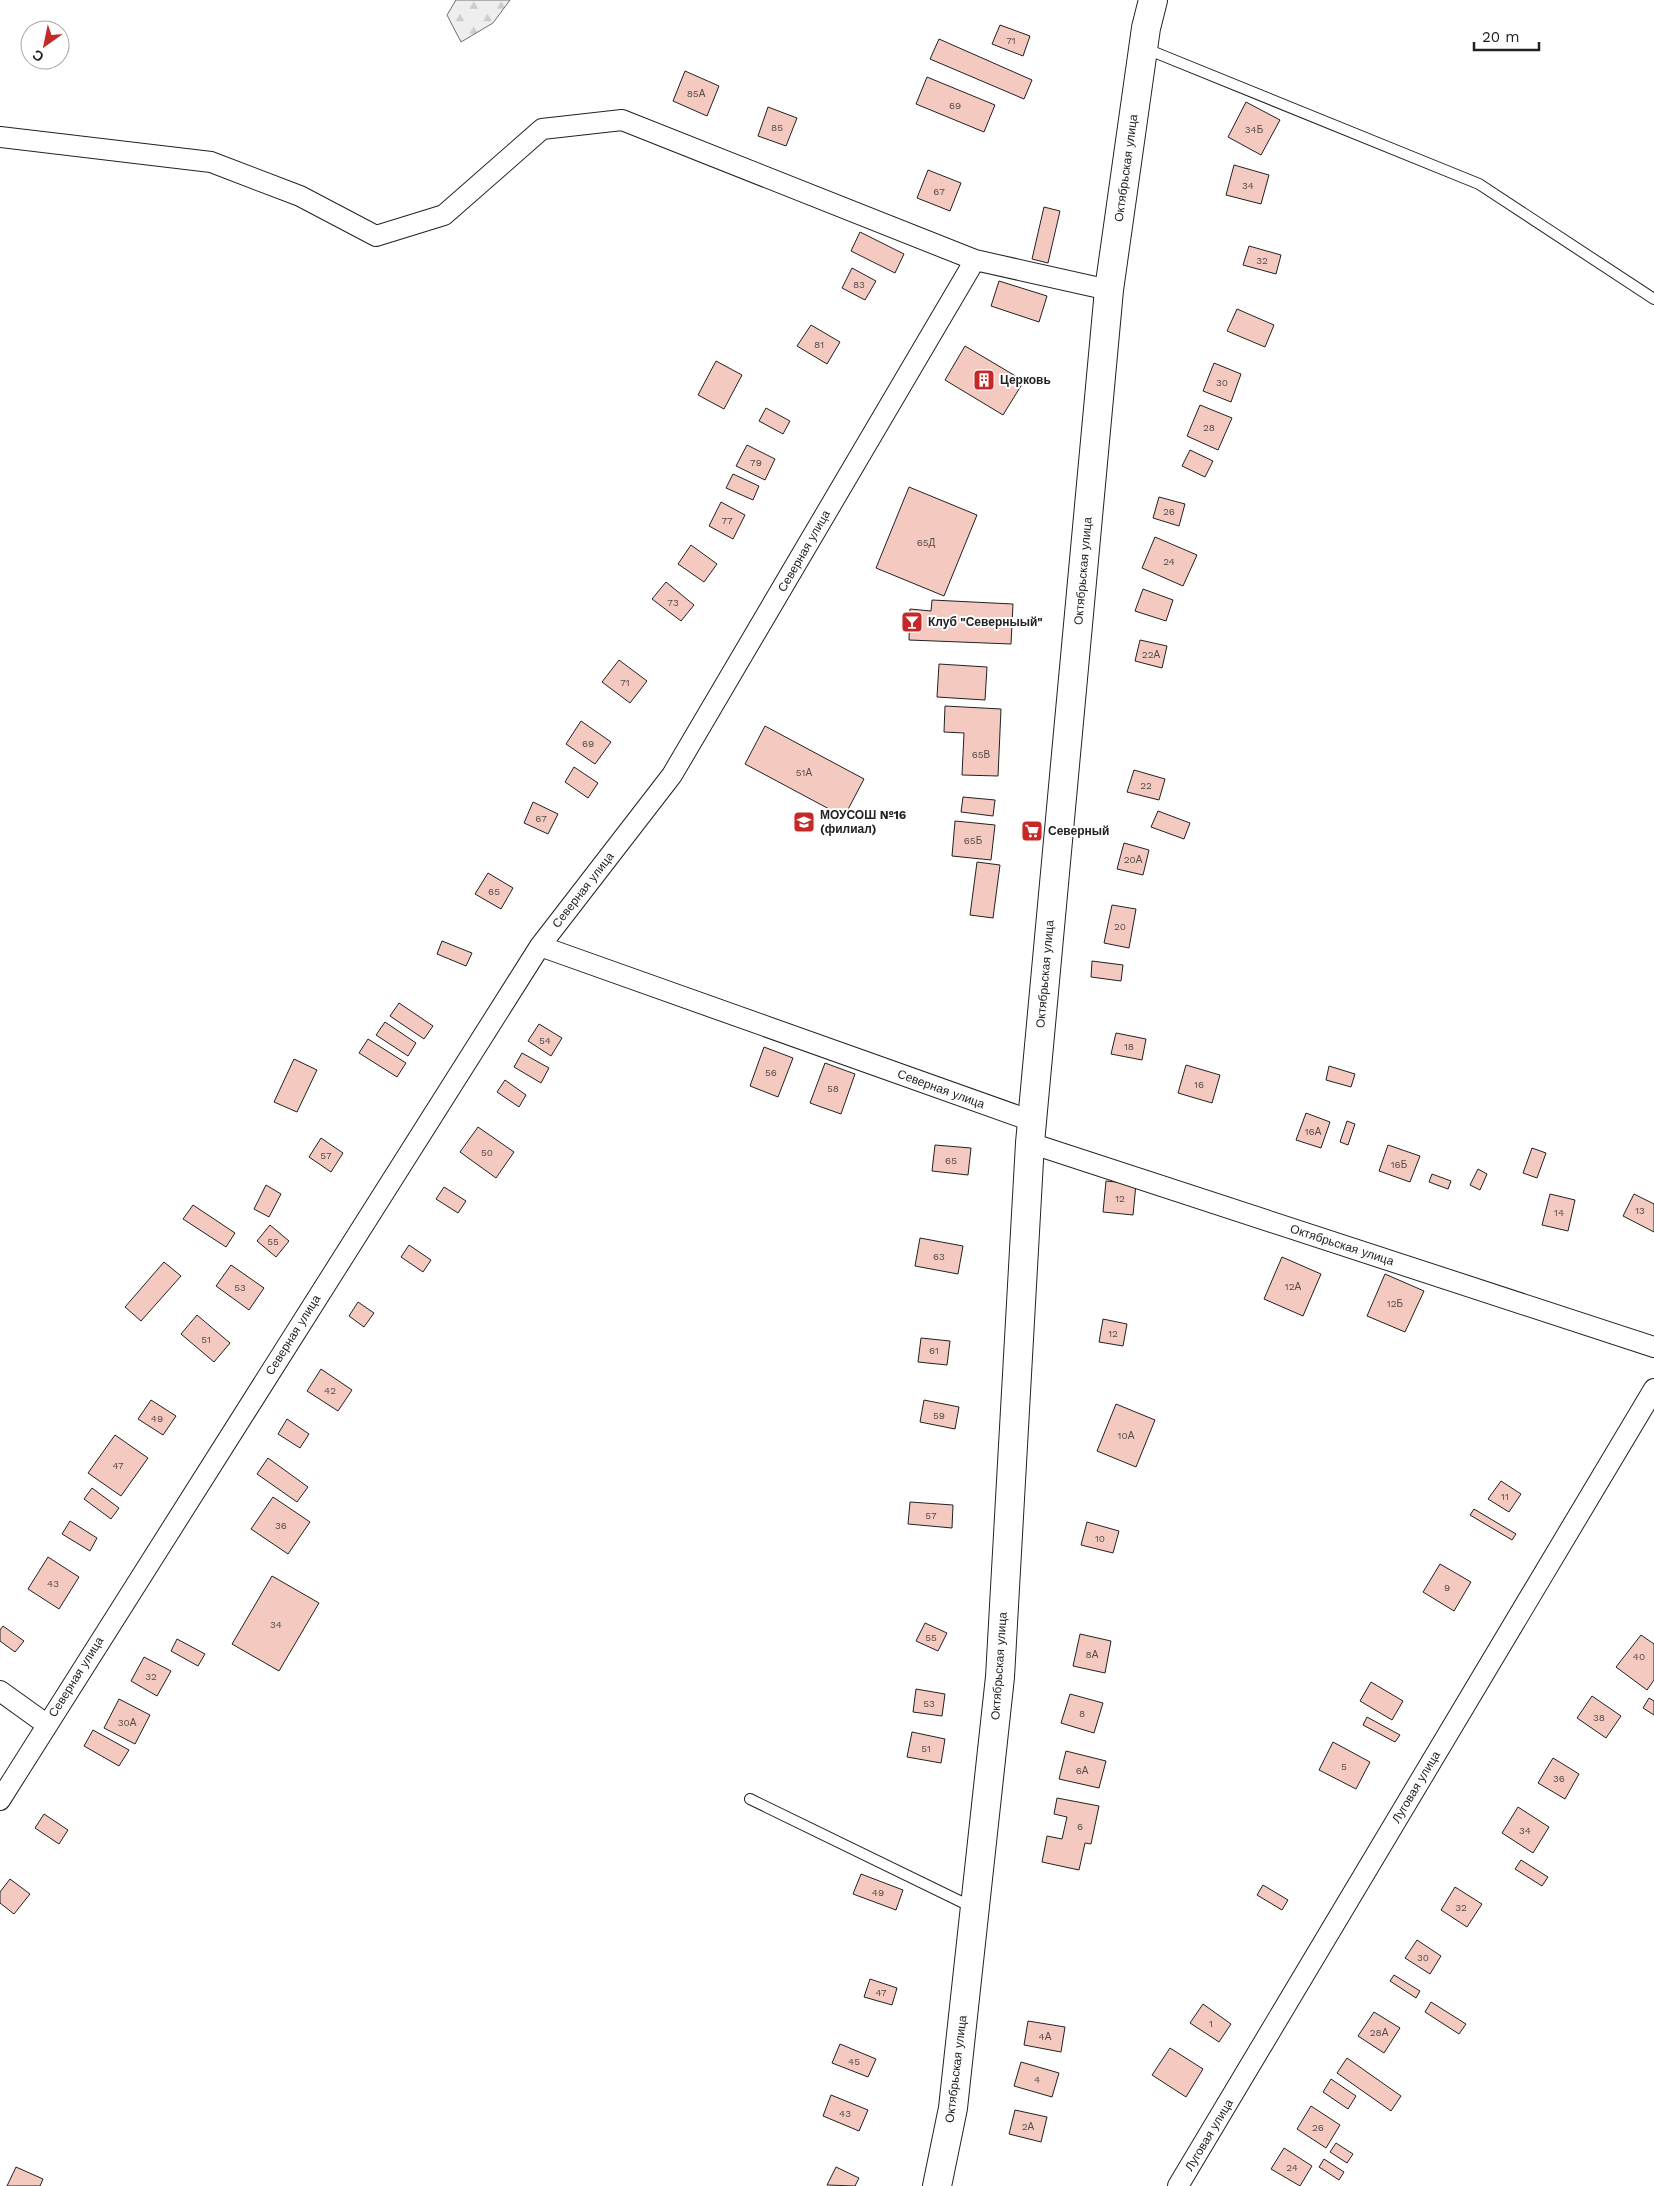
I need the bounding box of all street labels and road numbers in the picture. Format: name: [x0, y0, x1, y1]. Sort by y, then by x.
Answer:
street label: Октябрьская улица: [1112, 113, 1141, 223]
street label: Северная улица: [775, 507, 833, 594]
street label: Октябрьская улица: [1071, 516, 1095, 626]
street label: Северная улица: [549, 849, 617, 930]
street label: Октябрьская улица: [1033, 919, 1057, 1029]
street label: Северная улица: [895, 1067, 987, 1111]
street label: Октябрьская улица: [1288, 1222, 1396, 1268]
street label: Северная улица: [263, 1292, 323, 1378]
street label: Октябрьская улица: [988, 1611, 1010, 1720]
street label: Северная улица: [46, 1634, 106, 1720]
street label: Луговая улица: [1389, 1748, 1443, 1825]
street label: Октябрьская улица: [942, 2014, 970, 2124]
street label: Луговая улица: [1182, 2096, 1236, 2173]

